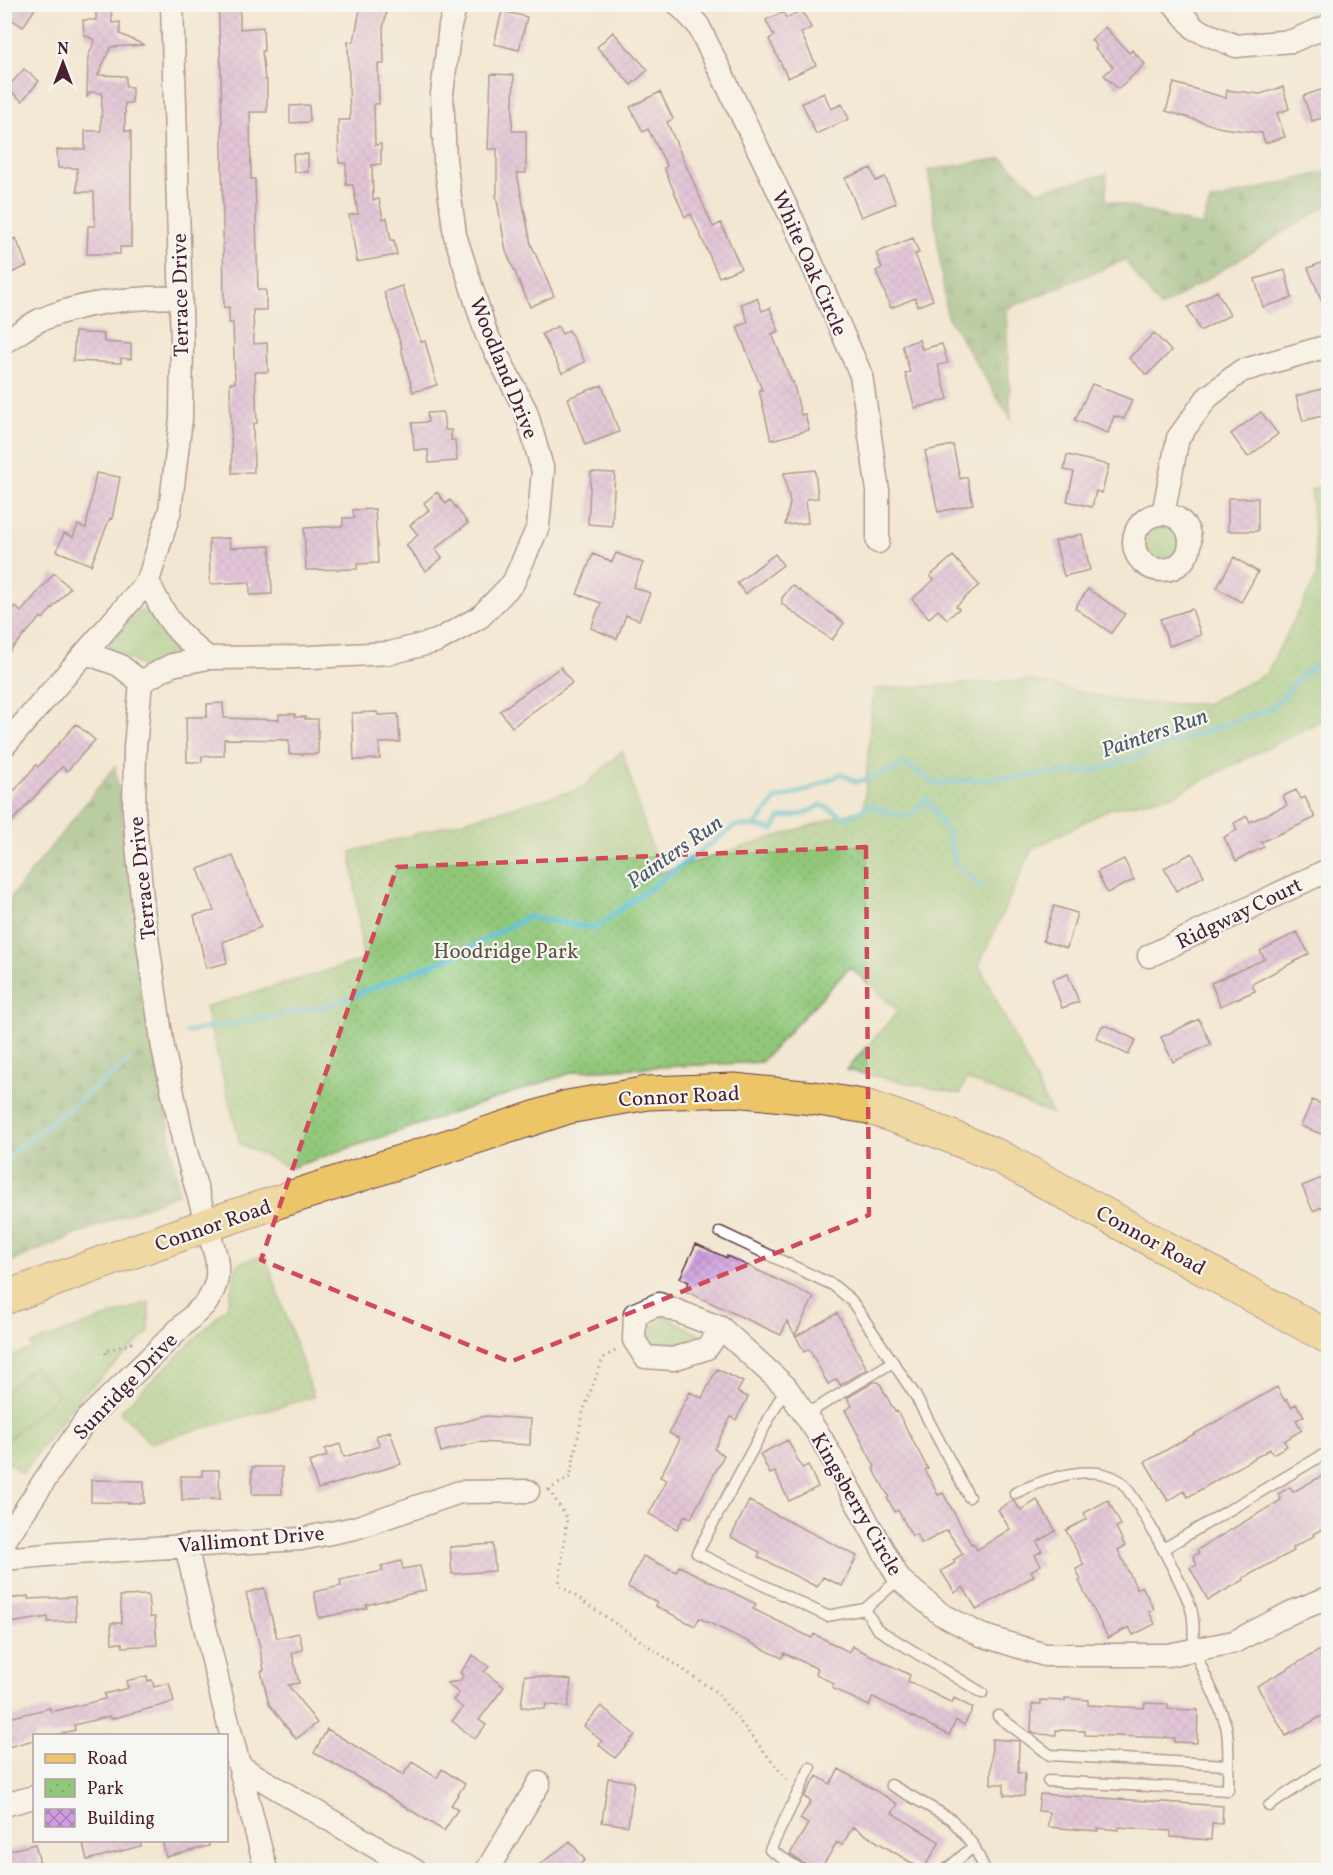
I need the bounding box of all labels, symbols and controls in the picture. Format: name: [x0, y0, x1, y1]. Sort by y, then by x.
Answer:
north arrow: [33, 33, 93, 93]
text: N: [57, 39, 69, 61]
street label: White Oak Circle: [764, 186, 854, 341]
street label: Terrace Drive: [166, 233, 197, 357]
street label: Woodland Drive: [461, 294, 544, 444]
water label: Painters Run: [1097, 702, 1212, 767]
water label: Painters Run: [621, 809, 730, 898]
street label: Terrace Drive: [123, 815, 164, 941]
street label: Ridgway Court: [1172, 871, 1308, 957]
park label: Hoodridge Park: [434, 938, 579, 967]
street label: Connor Road: [618, 1080, 741, 1115]
street label: Connor Road: [151, 1193, 276, 1260]
street label: Connor Road: [1090, 1199, 1210, 1283]
street label: Sunridge Drive: [67, 1327, 185, 1447]
street label: Kingsberry Circle: [803, 1428, 908, 1582]
street label: Vallimont Drive: [177, 1520, 326, 1561]
legend: [33, 1734, 228, 1842]
text: Road: [87, 1747, 128, 1772]
text: Park: [87, 1777, 124, 1802]
text: Building: [87, 1807, 155, 1832]

